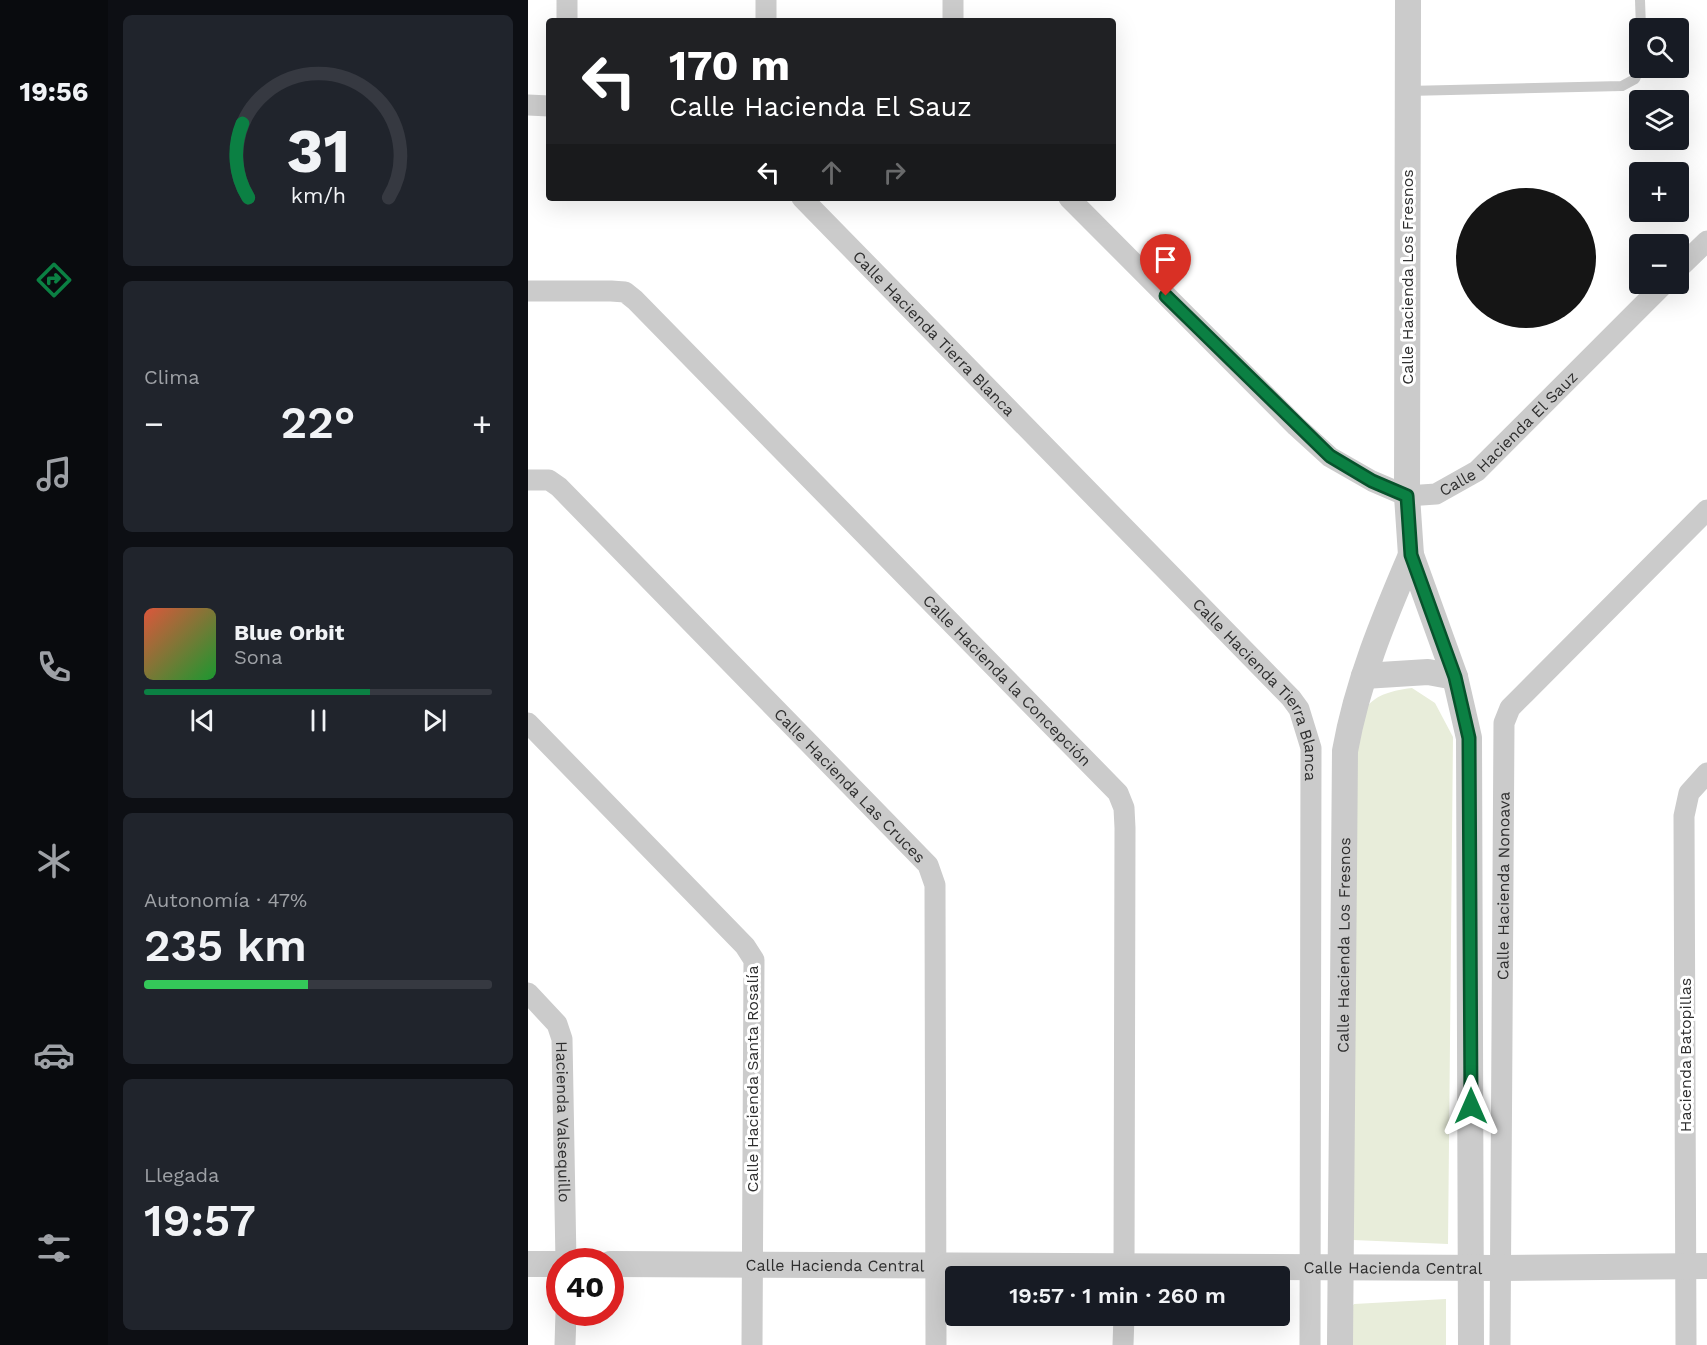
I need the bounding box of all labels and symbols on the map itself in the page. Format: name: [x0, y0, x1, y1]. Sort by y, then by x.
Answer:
street label: Calle Hacienda Los Fresnos: [1398, 169, 1417, 385]
pin: [1140, 234, 1191, 296]
street label: Calle Hacienda Tierra Blanca: [849, 247, 1019, 420]
street label: Calle Hacienda El Sauz: [1436, 367, 1581, 500]
street label: Calle Hacienda la Concepción: [919, 591, 1095, 770]
street label: Calle Hacienda Tierra Blanca: [1189, 594, 1320, 781]
street label: Calle Hacienda Las Cruces: [770, 704, 929, 867]
street label: Calle Hacienda Nonoava: [1493, 792, 1514, 980]
street label: Calle Hacienda Los Fresnos: [1333, 837, 1354, 1053]
street label: Calle Hacienda Santa Rosalía: [743, 965, 762, 1193]
street label: Hacienda Batopillas: [1676, 978, 1695, 1132]
street label: Hacienda Valsequillo: [552, 1041, 574, 1203]
position arrow: [1439, 1074, 1503, 1138]
speed limit sign: 40: [546, 1248, 624, 1326]
street label: Calle Hacienda Central: [746, 1256, 925, 1275]
street label: Calle Hacienda Central: [1304, 1258, 1483, 1278]

